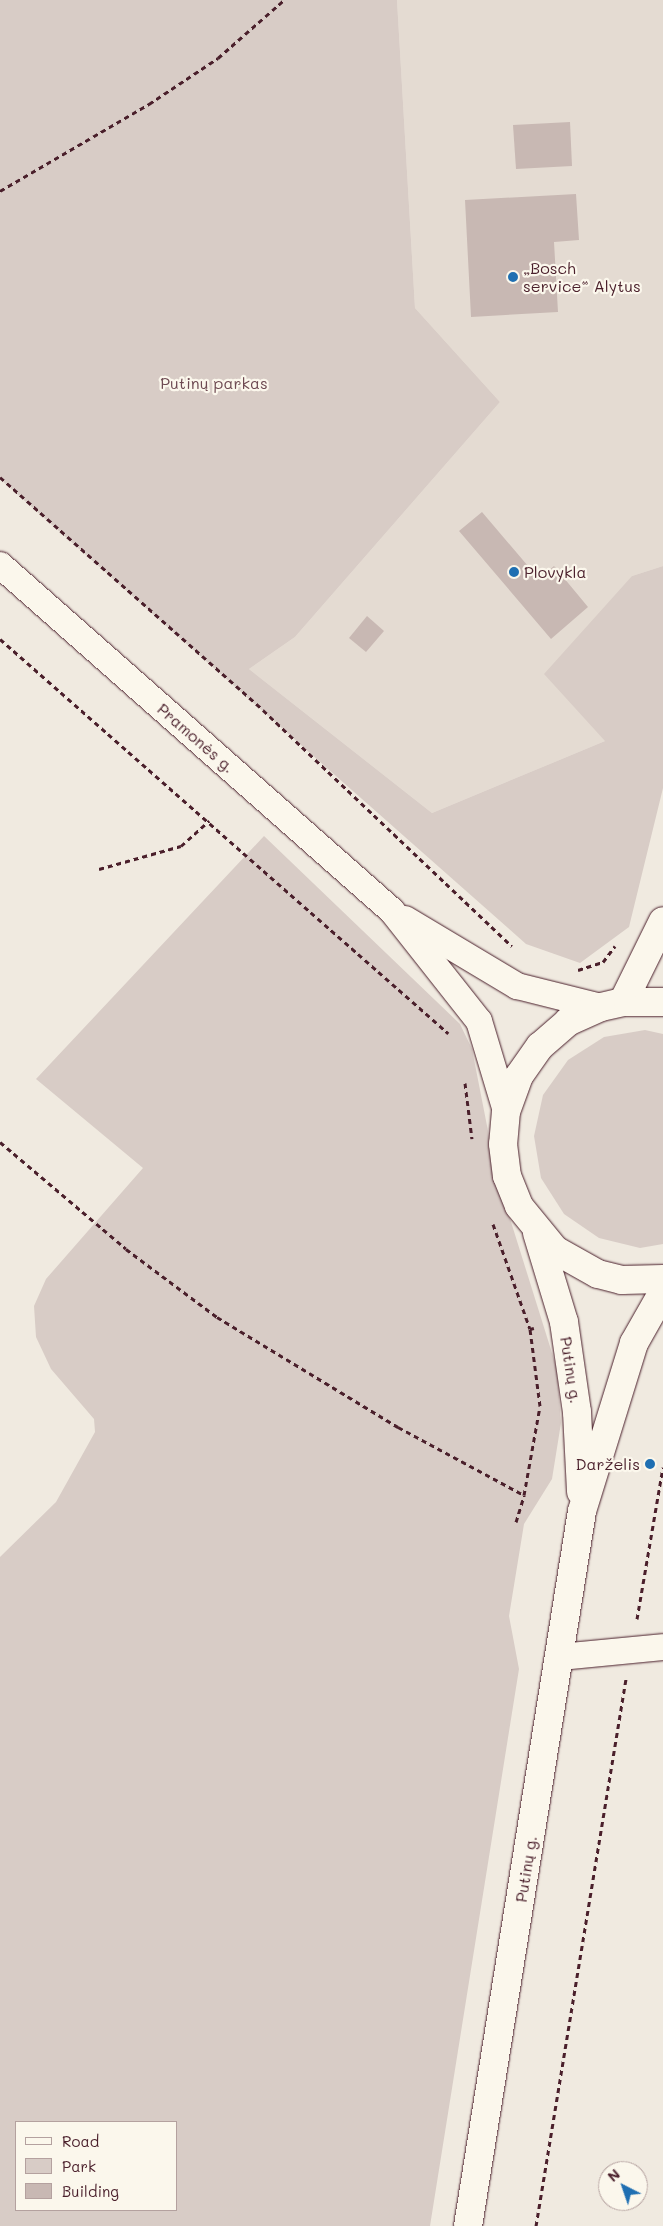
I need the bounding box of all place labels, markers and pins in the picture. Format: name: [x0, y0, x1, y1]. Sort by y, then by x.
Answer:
place label: „Bosch service“ Alytus: [523, 258, 641, 296]
marker: „Bosch service“ Alytus: [507, 271, 519, 283]
place label: Plovykla: [524, 562, 587, 582]
marker: Plovykla: [508, 566, 520, 578]
place label: Darželis: [576, 1454, 640, 1474]
marker: Darželis: [644, 1458, 656, 1470]

